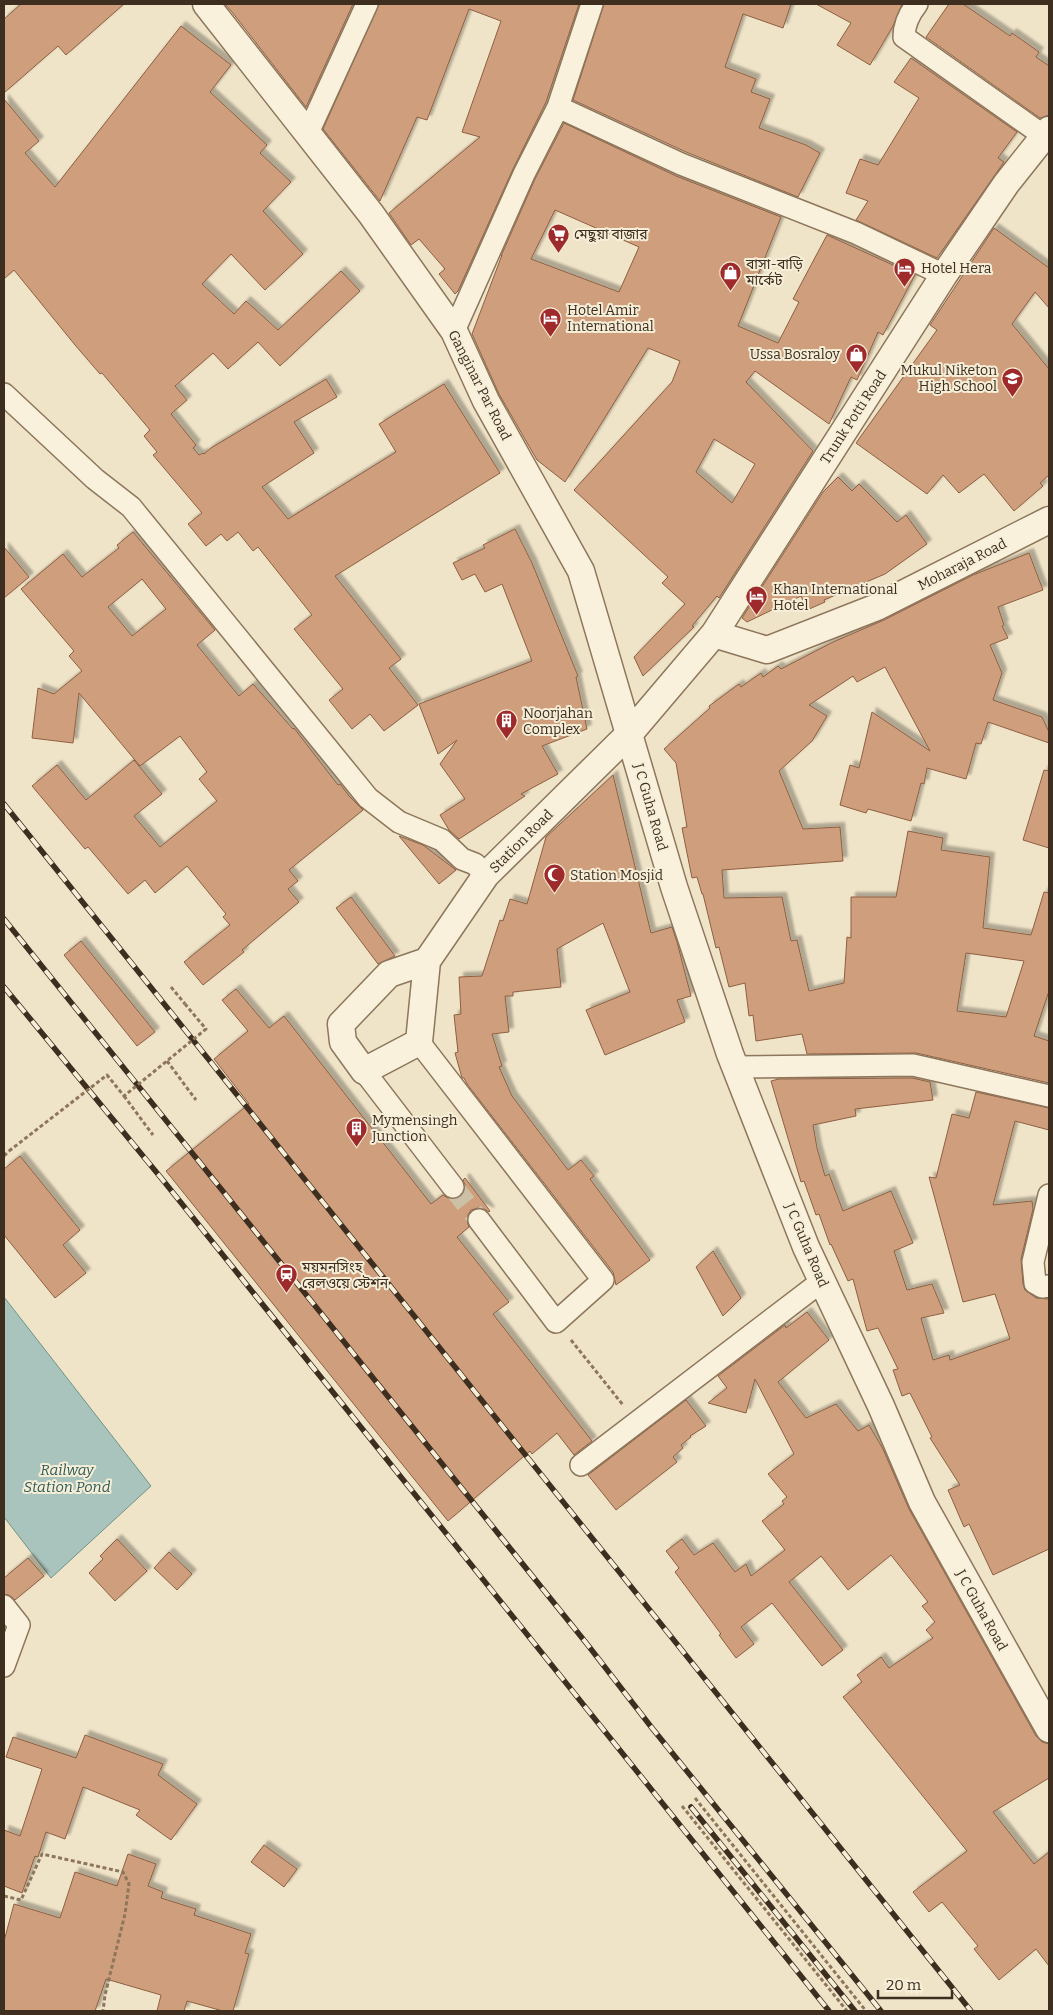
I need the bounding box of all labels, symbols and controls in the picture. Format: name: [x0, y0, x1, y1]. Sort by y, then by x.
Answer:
supermarket icon: মেছুয়া বাজার: [546, 222, 570, 253]
place label: মেছুয়া বাজার: [574, 226, 648, 243]
place label: বাসা-বাড়ি মার্কেট: [745, 256, 804, 289]
hotel icon: Hotel Hera: [893, 256, 917, 287]
shop icon: বাসা-বাড়ি মার্কেট: [718, 260, 742, 291]
place label: Hotel Hera: [921, 260, 992, 277]
place label: Hotel Amir International: [567, 302, 654, 335]
hotel icon: Hotel Amir International: [539, 306, 563, 337]
street label: Ganginar Par Road: [444, 327, 515, 443]
shop icon: Ussa Bosraloy: [844, 342, 868, 373]
place label: Ussa Bosraloy: [750, 346, 841, 363]
place label: Mukul Niketon High School: [900, 362, 997, 395]
school or university icon: Mukul Niketon High School: [1001, 366, 1025, 397]
street label: Trunk Potti Road: [817, 367, 890, 467]
street label: Moharaja Road: [915, 535, 1009, 594]
place label: Khan International Hotel: [773, 581, 898, 614]
hotel icon: Khan International Hotel: [745, 585, 769, 616]
place label: Noorjahan Complex: [523, 705, 593, 738]
building icon: Noorjahan Complex: [495, 709, 519, 740]
street label: J C Guha Road: [630, 760, 671, 853]
street label: Station Road: [486, 806, 557, 877]
mosque icon: Station Mosjid: [542, 863, 566, 894]
place label: Station Mosjid: [570, 867, 663, 884]
place label: Mymensingh Junction: [371, 1112, 458, 1145]
building icon: Mymensingh Junction: [344, 1116, 368, 1147]
street label: J C Guha Road: [781, 1199, 832, 1290]
place label: ময়মনসিংহ রেলওয়ে স্টেশন: [301, 1259, 389, 1292]
station icon: ময়মনসিংহ রেলওয়ে স্টেশন: [274, 1263, 298, 1294]
water label: Railway Station Pond: [24, 1461, 111, 1496]
street label: J C Guha Road: [952, 1566, 1011, 1654]
scale bar: [878, 1968, 952, 2000]
text: 20 m: [886, 1976, 922, 1994]

